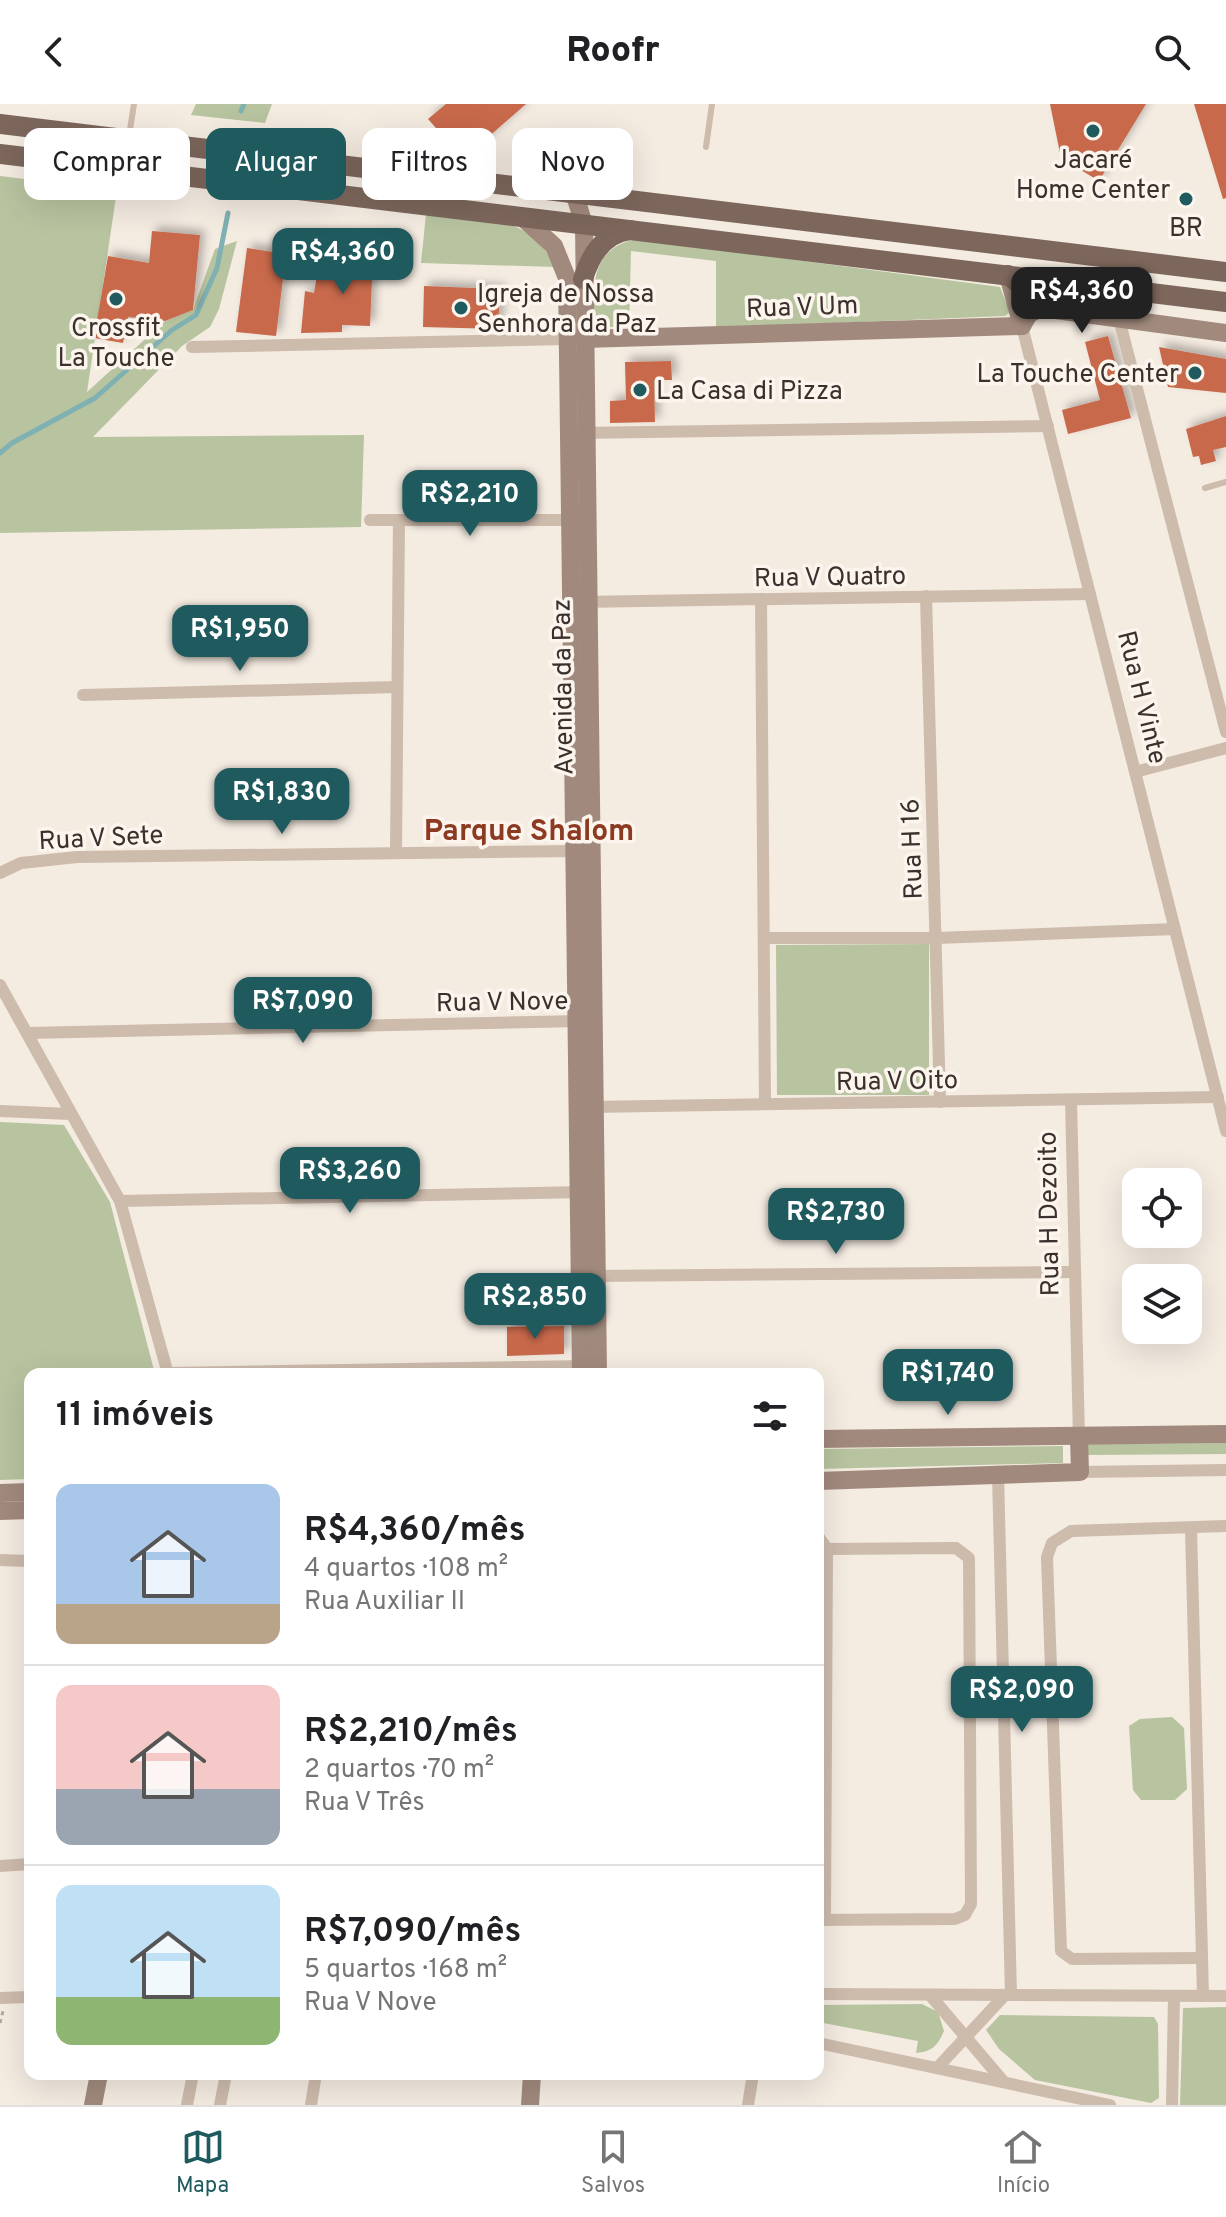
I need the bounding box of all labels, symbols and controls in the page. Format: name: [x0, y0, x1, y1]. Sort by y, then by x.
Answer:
text: Roofr: [566, 29, 660, 75]
icon: back: [32, 30, 76, 74]
icon: search: [1150, 30, 1194, 74]
marker: Jacaré Home Center: [1084, 122, 1102, 140]
chip: Comprar: [24, 128, 190, 200]
chip: Alugar: [206, 128, 346, 200]
chip: Filtros: [362, 128, 496, 200]
chip: Novo: [512, 128, 633, 200]
place label: Jacaré Home Center: [1016, 145, 1170, 208]
marker: BR: [1177, 190, 1195, 208]
place label: BR: [1169, 213, 1203, 246]
pin: R$4,360: [269, 228, 417, 296]
text: R$4,360: [290, 237, 396, 270]
pin: R$4,360: [1008, 267, 1156, 335]
text: R$4,360: [1029, 276, 1135, 309]
place label: Igreja de Nossa Senhora da Paz: [477, 279, 657, 342]
marker: Crossfit La Touche: [107, 290, 125, 308]
street label: Rua V Um: [745, 290, 859, 327]
marker: Igreja de Nossa Senhora da Paz: [452, 299, 470, 317]
place label: Crossfit La Touche: [57, 313, 175, 376]
place label: La Touche Center: [976, 359, 1179, 392]
marker: La Touche Center: [1186, 364, 1204, 382]
place label: La Casa di Pizza: [656, 376, 843, 409]
marker: La Casa di Pizza: [631, 381, 649, 399]
pin: R$2,210: [396, 470, 544, 538]
text: R$2,210: [420, 479, 520, 512]
street label: Rua V Quatro: [754, 561, 906, 596]
street label: Avenida da Paz: [546, 598, 583, 775]
pin: R$1,950: [166, 605, 314, 673]
text: R$1,950: [190, 614, 290, 647]
street label: Rua H Vinte: [1108, 628, 1173, 768]
pin: R$1,830: [208, 768, 356, 836]
text: R$1,830: [232, 777, 332, 810]
street label: Rua H 16: [895, 798, 932, 900]
district label: Parque Shalom: [424, 814, 634, 851]
street label: Rua V Sete: [38, 820, 164, 859]
pin: R$7,090: [229, 977, 377, 1045]
text: R$7,090: [252, 986, 354, 1019]
street label: Rua V Nove: [436, 986, 569, 1021]
street label: Rua V Oito: [836, 1065, 958, 1100]
street label: Rua H Dezoito: [1033, 1131, 1068, 1297]
pin: R$3,260: [276, 1147, 424, 1215]
text: R$3,260: [298, 1156, 402, 1189]
map controls: [1122, 1168, 1202, 1344]
button: locate: [1122, 1168, 1202, 1248]
pin: R$2,730: [762, 1188, 910, 1256]
text: R$2,730: [786, 1197, 886, 1230]
button: layers: [1122, 1264, 1202, 1344]
pin: R$2,850: [461, 1273, 609, 1341]
text: R$2,850: [482, 1282, 588, 1315]
pin: R$1,740: [874, 1349, 1022, 1417]
text: R$1,740: [901, 1358, 995, 1391]
icon: filters: [748, 1394, 792, 1438]
text: 11 imóveis: [56, 1395, 214, 1438]
text: R$4,360/mês: [304, 1510, 526, 1553]
icon: home: [120, 1516, 216, 1612]
text: 4 quartos · 108 m²: [304, 1553, 508, 1586]
text: Rua Auxiliar II: [304, 1586, 465, 1619]
pin: R$2,090: [948, 1666, 1096, 1734]
text: R$2,090: [969, 1675, 1075, 1708]
text: R$2,210/mês: [304, 1711, 518, 1754]
icon: home: [120, 1717, 216, 1813]
text: 2 quartos · 70 m²: [304, 1754, 494, 1787]
text: Rua V Três: [304, 1787, 425, 1820]
text: R$7,090/mês: [304, 1911, 521, 1954]
icon: home: [120, 1917, 216, 2013]
text: 5 quartos · 168 m²: [304, 1954, 507, 1987]
text: Rua V Nove: [304, 1987, 437, 2020]
tab: Mapa: [176, 2125, 229, 2200]
tab: Salvos: [581, 2125, 645, 2200]
tab: Início: [997, 2125, 1050, 2200]

